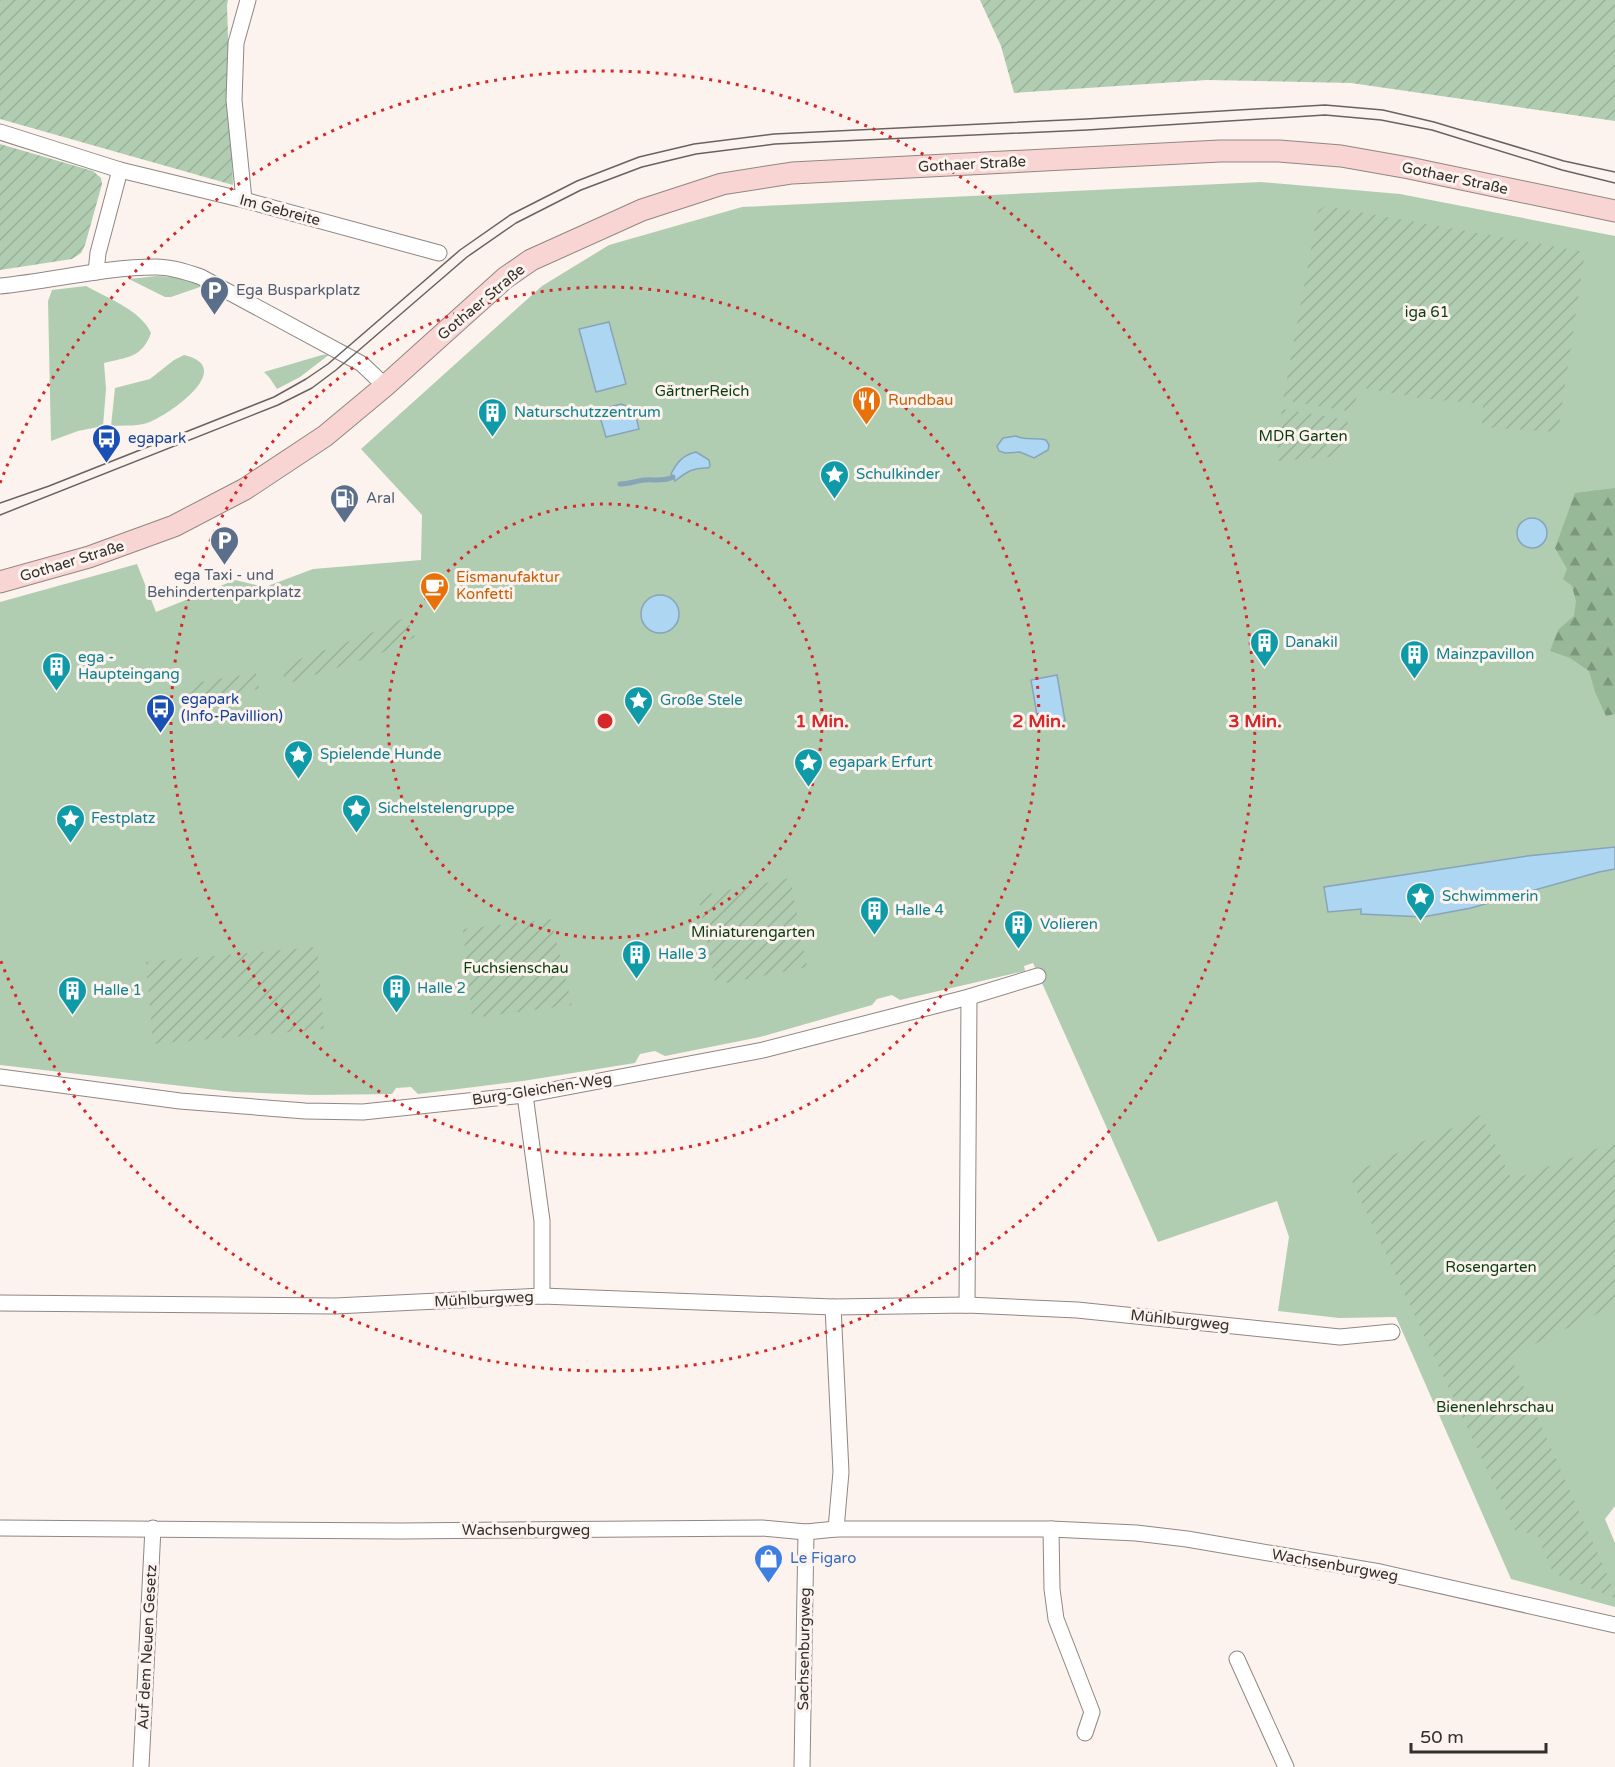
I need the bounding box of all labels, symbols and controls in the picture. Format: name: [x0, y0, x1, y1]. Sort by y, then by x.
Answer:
street label: Gothaer Straße: [917, 152, 1027, 176]
street label: Gothaer Straße: [1400, 158, 1510, 198]
street label: Im Gebreite: [238, 191, 322, 229]
street label: Gothaer Straße: [434, 260, 528, 344]
parking icon: Ega Busparkplatz: [199, 274, 231, 316]
place label: Ega Busparkplatz: [236, 281, 360, 299]
park label: iga 61: [1405, 303, 1449, 321]
park label: GärtnerReich: [655, 382, 749, 400]
restaurant icon: Rundbau: [851, 384, 883, 426]
place label: Rundbau: [888, 391, 953, 409]
building icon: Naturschutzzentrum: [477, 396, 509, 438]
place label: Naturschutzzentrum: [514, 403, 661, 421]
bus stop icon: egapark: [91, 422, 123, 464]
park label: MDR Garten: [1258, 427, 1348, 445]
place label: egapark: [128, 429, 186, 447]
place icon: Schulkinder: [819, 458, 851, 500]
place label: Schulkinder: [856, 465, 940, 483]
fuel station icon: Aral: [329, 482, 361, 524]
place label: Aral: [366, 489, 395, 507]
parking icon: ega Taxi - und Behindertenparkplatz: [208, 524, 240, 566]
street label: Gothaer Straße: [18, 537, 126, 585]
place label: ega Taxi - und Behindertenparkplatz: [147, 566, 301, 601]
place label: Eismanufaktur Konfetti: [456, 568, 560, 603]
cafe icon: Eismanufaktur Konfetti: [419, 570, 451, 612]
building icon: Danakil: [1248, 626, 1280, 668]
place label: Danakil: [1285, 633, 1338, 651]
building icon: Mainzpavillon: [1399, 638, 1431, 680]
place label: Mainzpavillon: [1436, 645, 1534, 663]
place label: ega - Haupteingang: [78, 648, 180, 683]
building icon: ega - Haupteingang: [41, 650, 73, 692]
place icon: Große Stele: [623, 684, 655, 726]
place label: egapark (Info-Pavillion): [181, 690, 283, 725]
place label: Große Stele: [660, 691, 743, 709]
bus stop icon: egapark (Info-Pavillion): [144, 692, 176, 734]
text: 1 Min.: [795, 710, 849, 732]
text: 2 Min.: [1012, 710, 1066, 732]
text: 3 Min.: [1228, 710, 1282, 732]
centre of rings: [595, 711, 615, 731]
place icon: Spielende Hunde: [283, 738, 315, 780]
place label: Spielende Hunde: [320, 745, 441, 763]
place icon: egapark Erfurt: [792, 746, 824, 788]
place label: egapark Erfurt: [829, 753, 933, 771]
place icon: Sichelstelengruppe: [341, 792, 373, 834]
place label: Sichelstelengruppe: [378, 799, 515, 817]
place icon: Festplatz: [54, 802, 86, 844]
place label: Festplatz: [91, 809, 156, 827]
place icon: Schwimmerin: [1405, 880, 1437, 922]
place label: Schwimmerin: [1442, 887, 1539, 905]
building icon: Halle 4: [858, 894, 890, 936]
place label: Halle 4: [895, 901, 944, 919]
building icon: Volieren: [1003, 908, 1035, 950]
place label: Volieren: [1040, 915, 1098, 933]
park label: Miniaturengarten: [691, 923, 815, 941]
building icon: Halle 3: [621, 938, 653, 980]
place label: Halle 3: [658, 945, 707, 963]
park label: Fuchsienschau: [463, 959, 569, 977]
building icon: Halle 2: [380, 972, 412, 1014]
building icon: Halle 1: [56, 974, 88, 1016]
place label: Halle 2: [417, 979, 466, 997]
place label: Halle 1: [93, 981, 142, 999]
street label: Burg-Gleichen-Weg: [471, 1069, 613, 1109]
park label: Rosengarten: [1445, 1258, 1537, 1276]
street label: Mühlburgweg: [434, 1287, 534, 1311]
street label: Mühlburgweg: [1130, 1306, 1230, 1334]
park label: Bienenlehrschau: [1436, 1398, 1554, 1416]
street label: Wachsenburgweg: [462, 1521, 590, 1539]
shop icon: Le Figaro: [753, 1542, 785, 1584]
street label: Wachsenburgweg: [1270, 1545, 1400, 1585]
place label: Le Figaro: [790, 1549, 856, 1567]
street label: Auf dem Neuen Gesetz: [134, 1564, 160, 1730]
street label: Sachsenburgweg: [794, 1587, 814, 1711]
scale bar: [1411, 1716, 1546, 1754]
text: 50 m: [1420, 1726, 1464, 1748]

